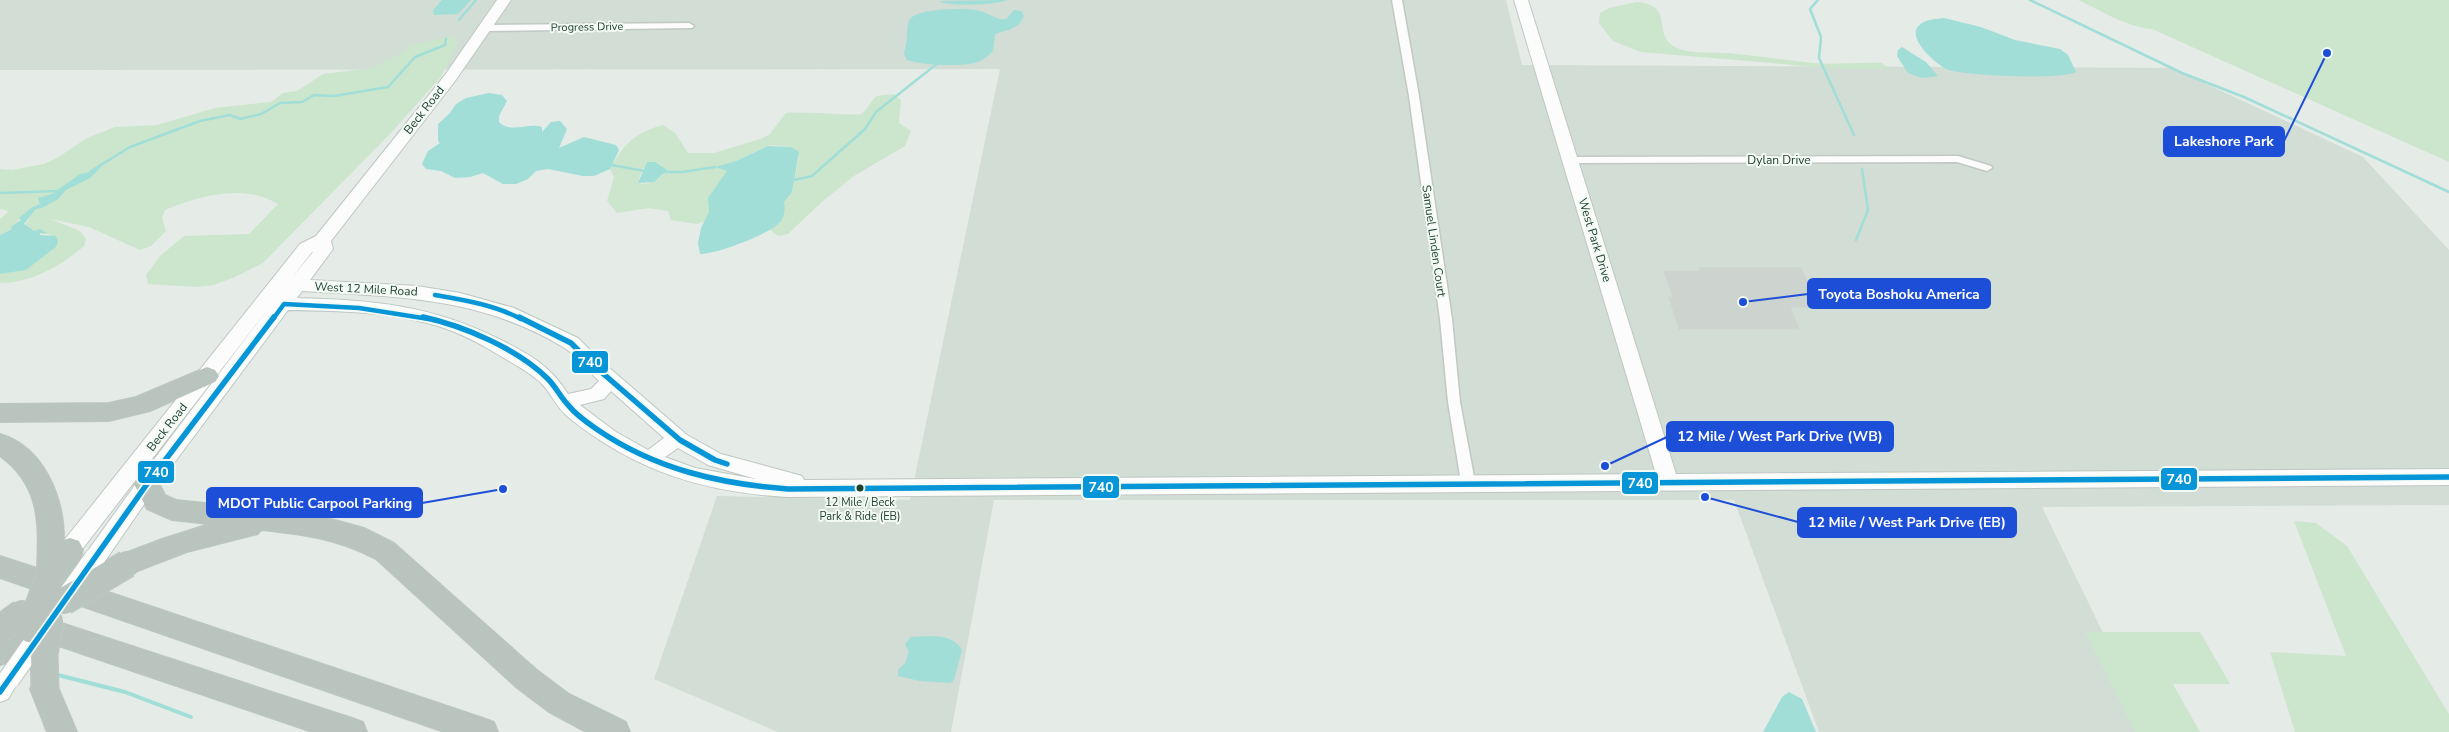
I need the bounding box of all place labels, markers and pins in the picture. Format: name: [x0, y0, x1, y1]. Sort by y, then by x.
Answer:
callout: Lakeshore Park: [2164, 127, 2284, 156]
callout: Toyota Boshoku America: [1808, 279, 1990, 308]
callout: 12 Mile / West Park Drive (WB): [1667, 422, 1893, 451]
marker: 12 Mile / Beck Park & Ride (EB): [855, 483, 865, 493]
callout: MDOT Public Carpool Parking: [207, 488, 422, 517]
place label: 12 Mile / Beck Park & Ride (EB): [819, 495, 901, 524]
callout: 12 Mile / West Park Drive (EB): [1798, 508, 2016, 537]

